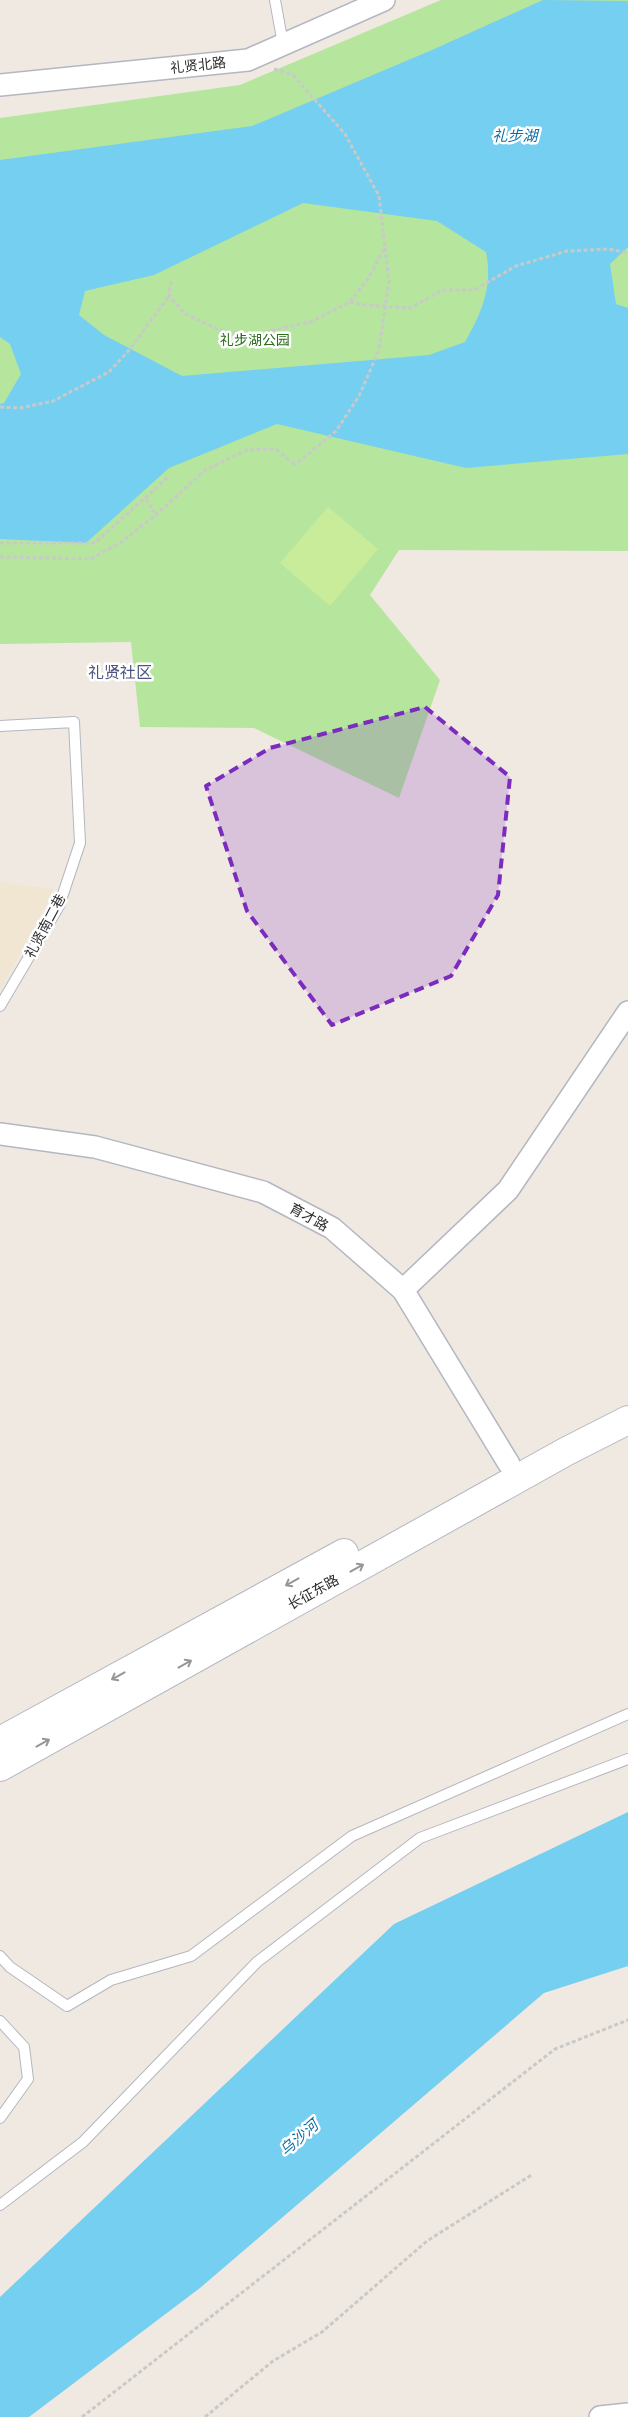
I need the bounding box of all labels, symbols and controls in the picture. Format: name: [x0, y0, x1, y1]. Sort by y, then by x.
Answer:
street label: 礼贤北路: [169, 53, 227, 76]
water label: 礼步湖: [492, 126, 539, 144]
park label: 礼步湖公园: [220, 331, 290, 348]
district label: 礼贤社区: [88, 662, 152, 682]
street label: 礼贤南二巷: [21, 891, 68, 961]
street label: 育才路: [287, 1199, 332, 1234]
one-way arrow: [350, 1563, 365, 1573]
street label: 长征东路: [284, 1571, 341, 1613]
one-way arrow: [285, 1578, 300, 1587]
one-way arrow: [177, 1659, 192, 1669]
one-way arrow: [112, 1672, 126, 1682]
one-way arrow: [35, 1738, 50, 1748]
water label: 乌沙河: [275, 2114, 323, 2159]

